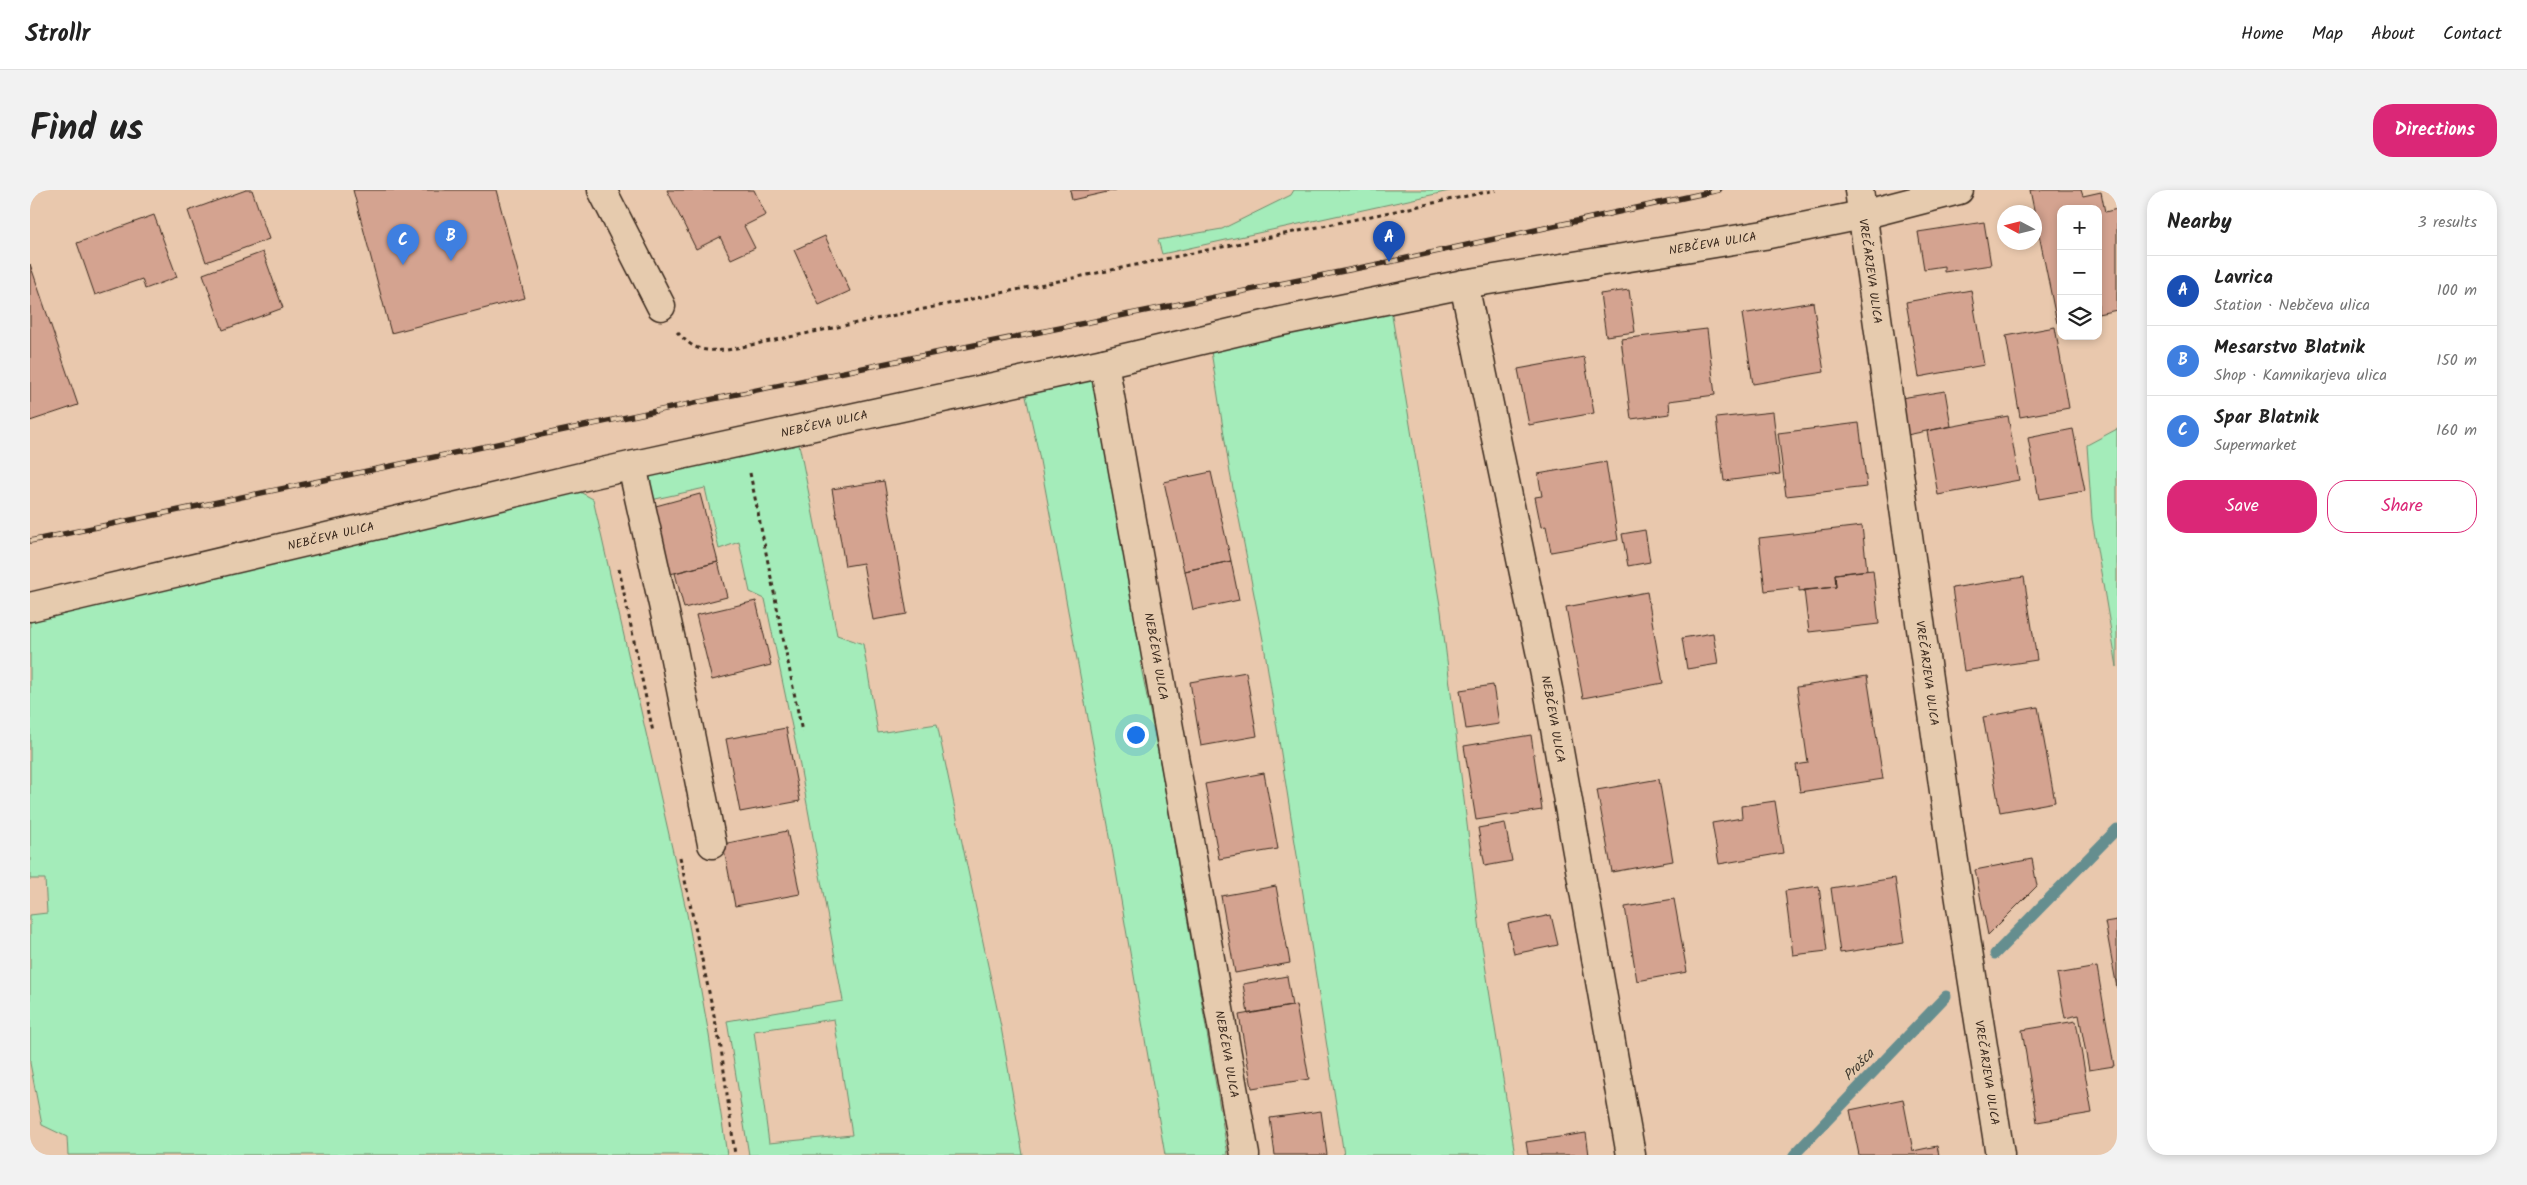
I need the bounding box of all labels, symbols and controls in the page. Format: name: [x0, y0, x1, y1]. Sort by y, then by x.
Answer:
text: Strollr: [25, 15, 90, 54]
text: Home: [2241, 20, 2284, 49]
text: Map: [2312, 20, 2343, 49]
text: About: [2371, 20, 2415, 49]
text: Contact: [2443, 20, 2502, 49]
text: Find us: [30, 102, 143, 158]
button: Directions: [2373, 104, 2497, 157]
north arrow: [1997, 205, 2042, 250]
map controls: [2057, 205, 2102, 340]
button: +: [2057, 205, 2102, 250]
text: Nearby: [2167, 206, 2232, 239]
text: 3 results: [2418, 210, 2477, 235]
street label: VREČARJEVA ULICA: [1854, 217, 1887, 325]
pin: B: [435, 220, 467, 261]
pin: A: [1373, 221, 1405, 262]
pin: C: [387, 224, 419, 265]
street label: NEBČEVA ULICA: [1667, 227, 1758, 260]
button: −: [2057, 250, 2102, 295]
text: Lavrica: [2214, 263, 2273, 293]
text: A: [2178, 278, 2188, 303]
text: 100 m: [2437, 278, 2477, 303]
text: Station · Nebčeva ulica: [2214, 293, 2370, 318]
button: layers: [2057, 295, 2102, 340]
text: Mesarstvo Blatnik: [2214, 333, 2365, 363]
text: B: [2178, 348, 2188, 373]
text: 150 m: [2436, 348, 2477, 373]
text: Shop · Kamnikarjeva ulica: [2214, 363, 2387, 388]
text: Spar Blatnik: [2214, 403, 2319, 433]
street label: NEBČEVA ULICA: [779, 405, 869, 443]
text: C: [2178, 418, 2188, 443]
text: 160 m: [2436, 418, 2477, 443]
text: Supermarket: [2214, 433, 2297, 458]
button: Save: [2167, 480, 2317, 533]
button: Share: [2327, 480, 2477, 533]
street label: NEBČEVA ULICA: [285, 517, 376, 555]
street label: NEBČEVA ULICA: [1139, 611, 1173, 702]
street label: VREČARJEVA ULICA: [1910, 619, 1944, 727]
street label: NEBČEVA ULICA: [1536, 673, 1570, 764]
your location: [1123, 722, 1149, 748]
street label: NEBČEVA ULICA: [1210, 1009, 1244, 1099]
street label: VREČARJEVA ULICA: [1970, 1019, 2005, 1127]
water label: Prošca: [1838, 1043, 1881, 1086]

